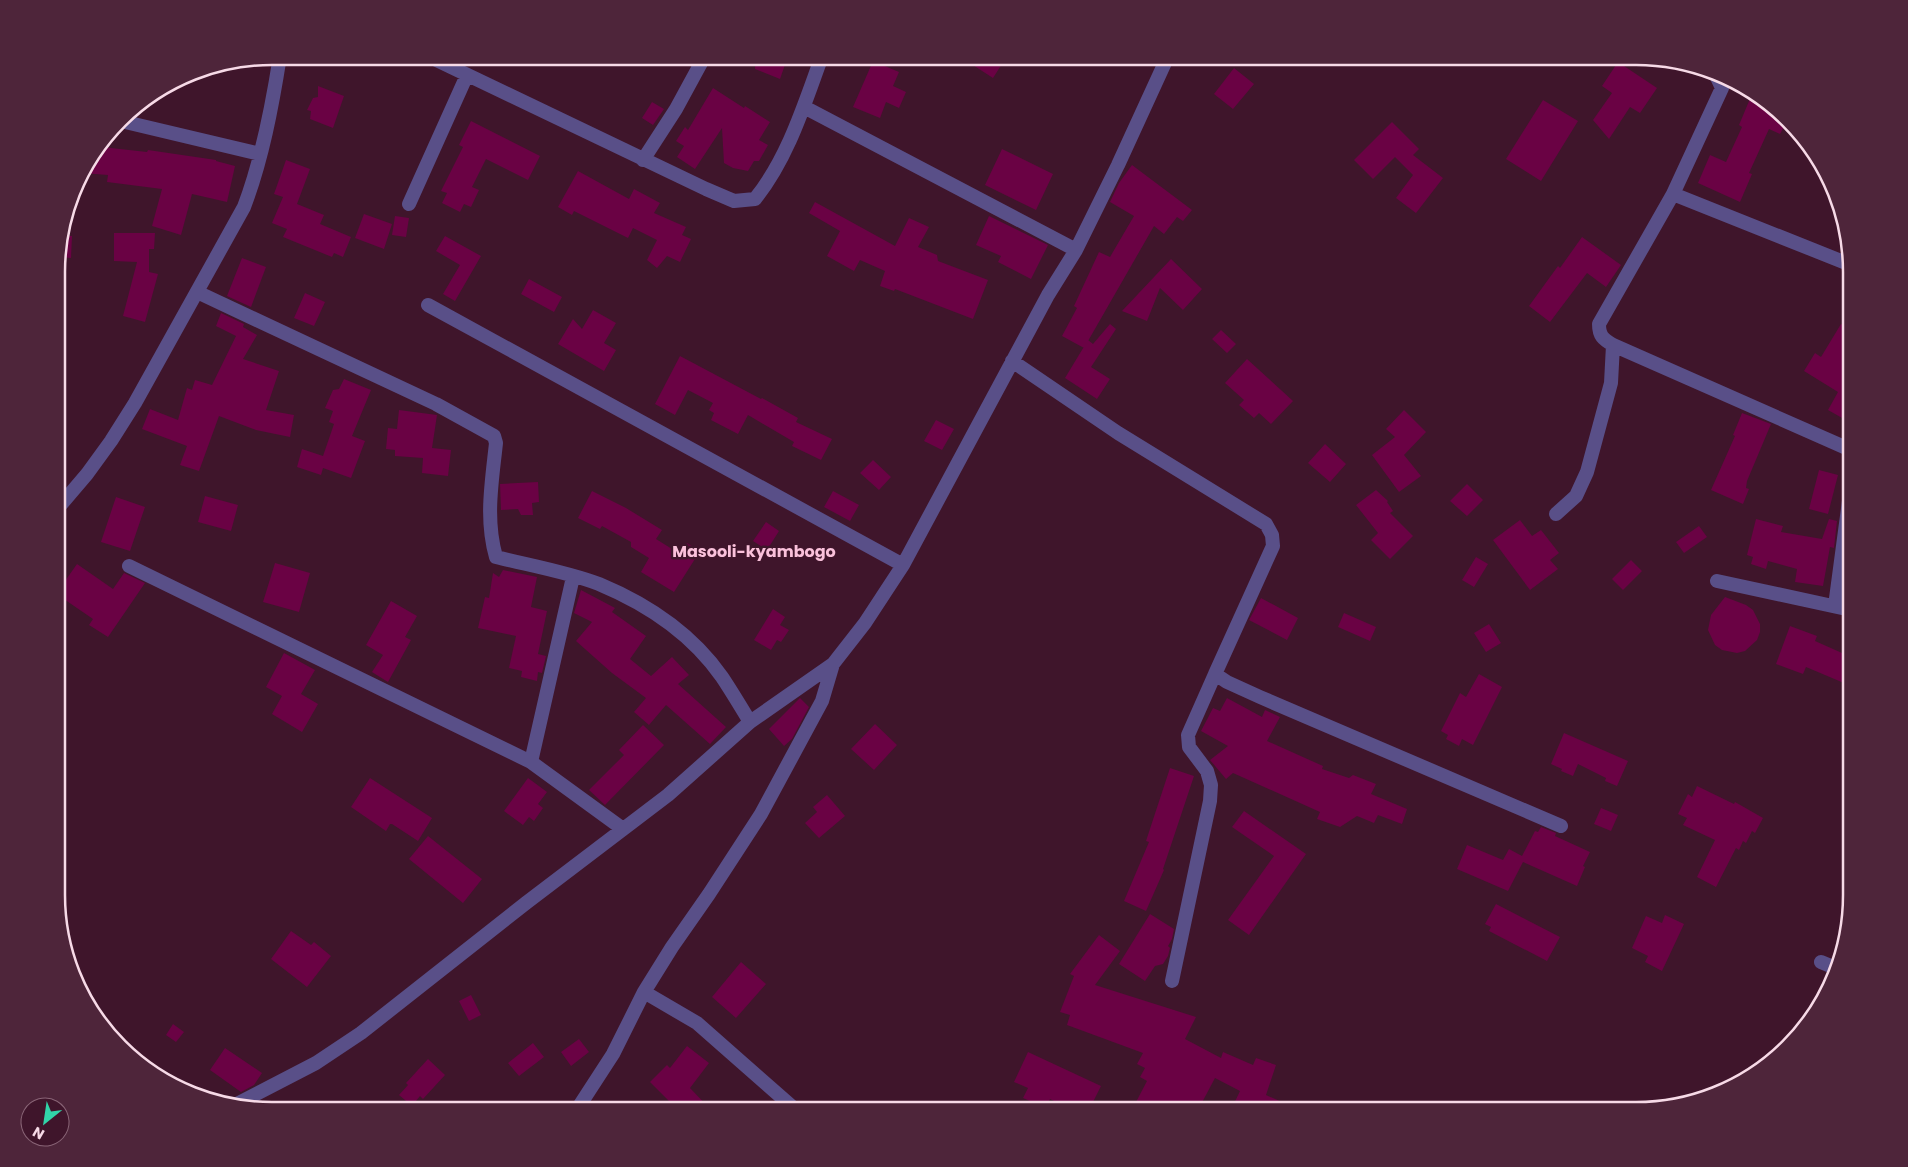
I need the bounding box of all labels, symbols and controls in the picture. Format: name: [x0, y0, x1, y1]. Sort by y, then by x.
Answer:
district label: Masooli-kyambogo: [672, 540, 836, 563]
north arrow: [20, 1097, 70, 1147]
text: N: [29, 1122, 48, 1145]

